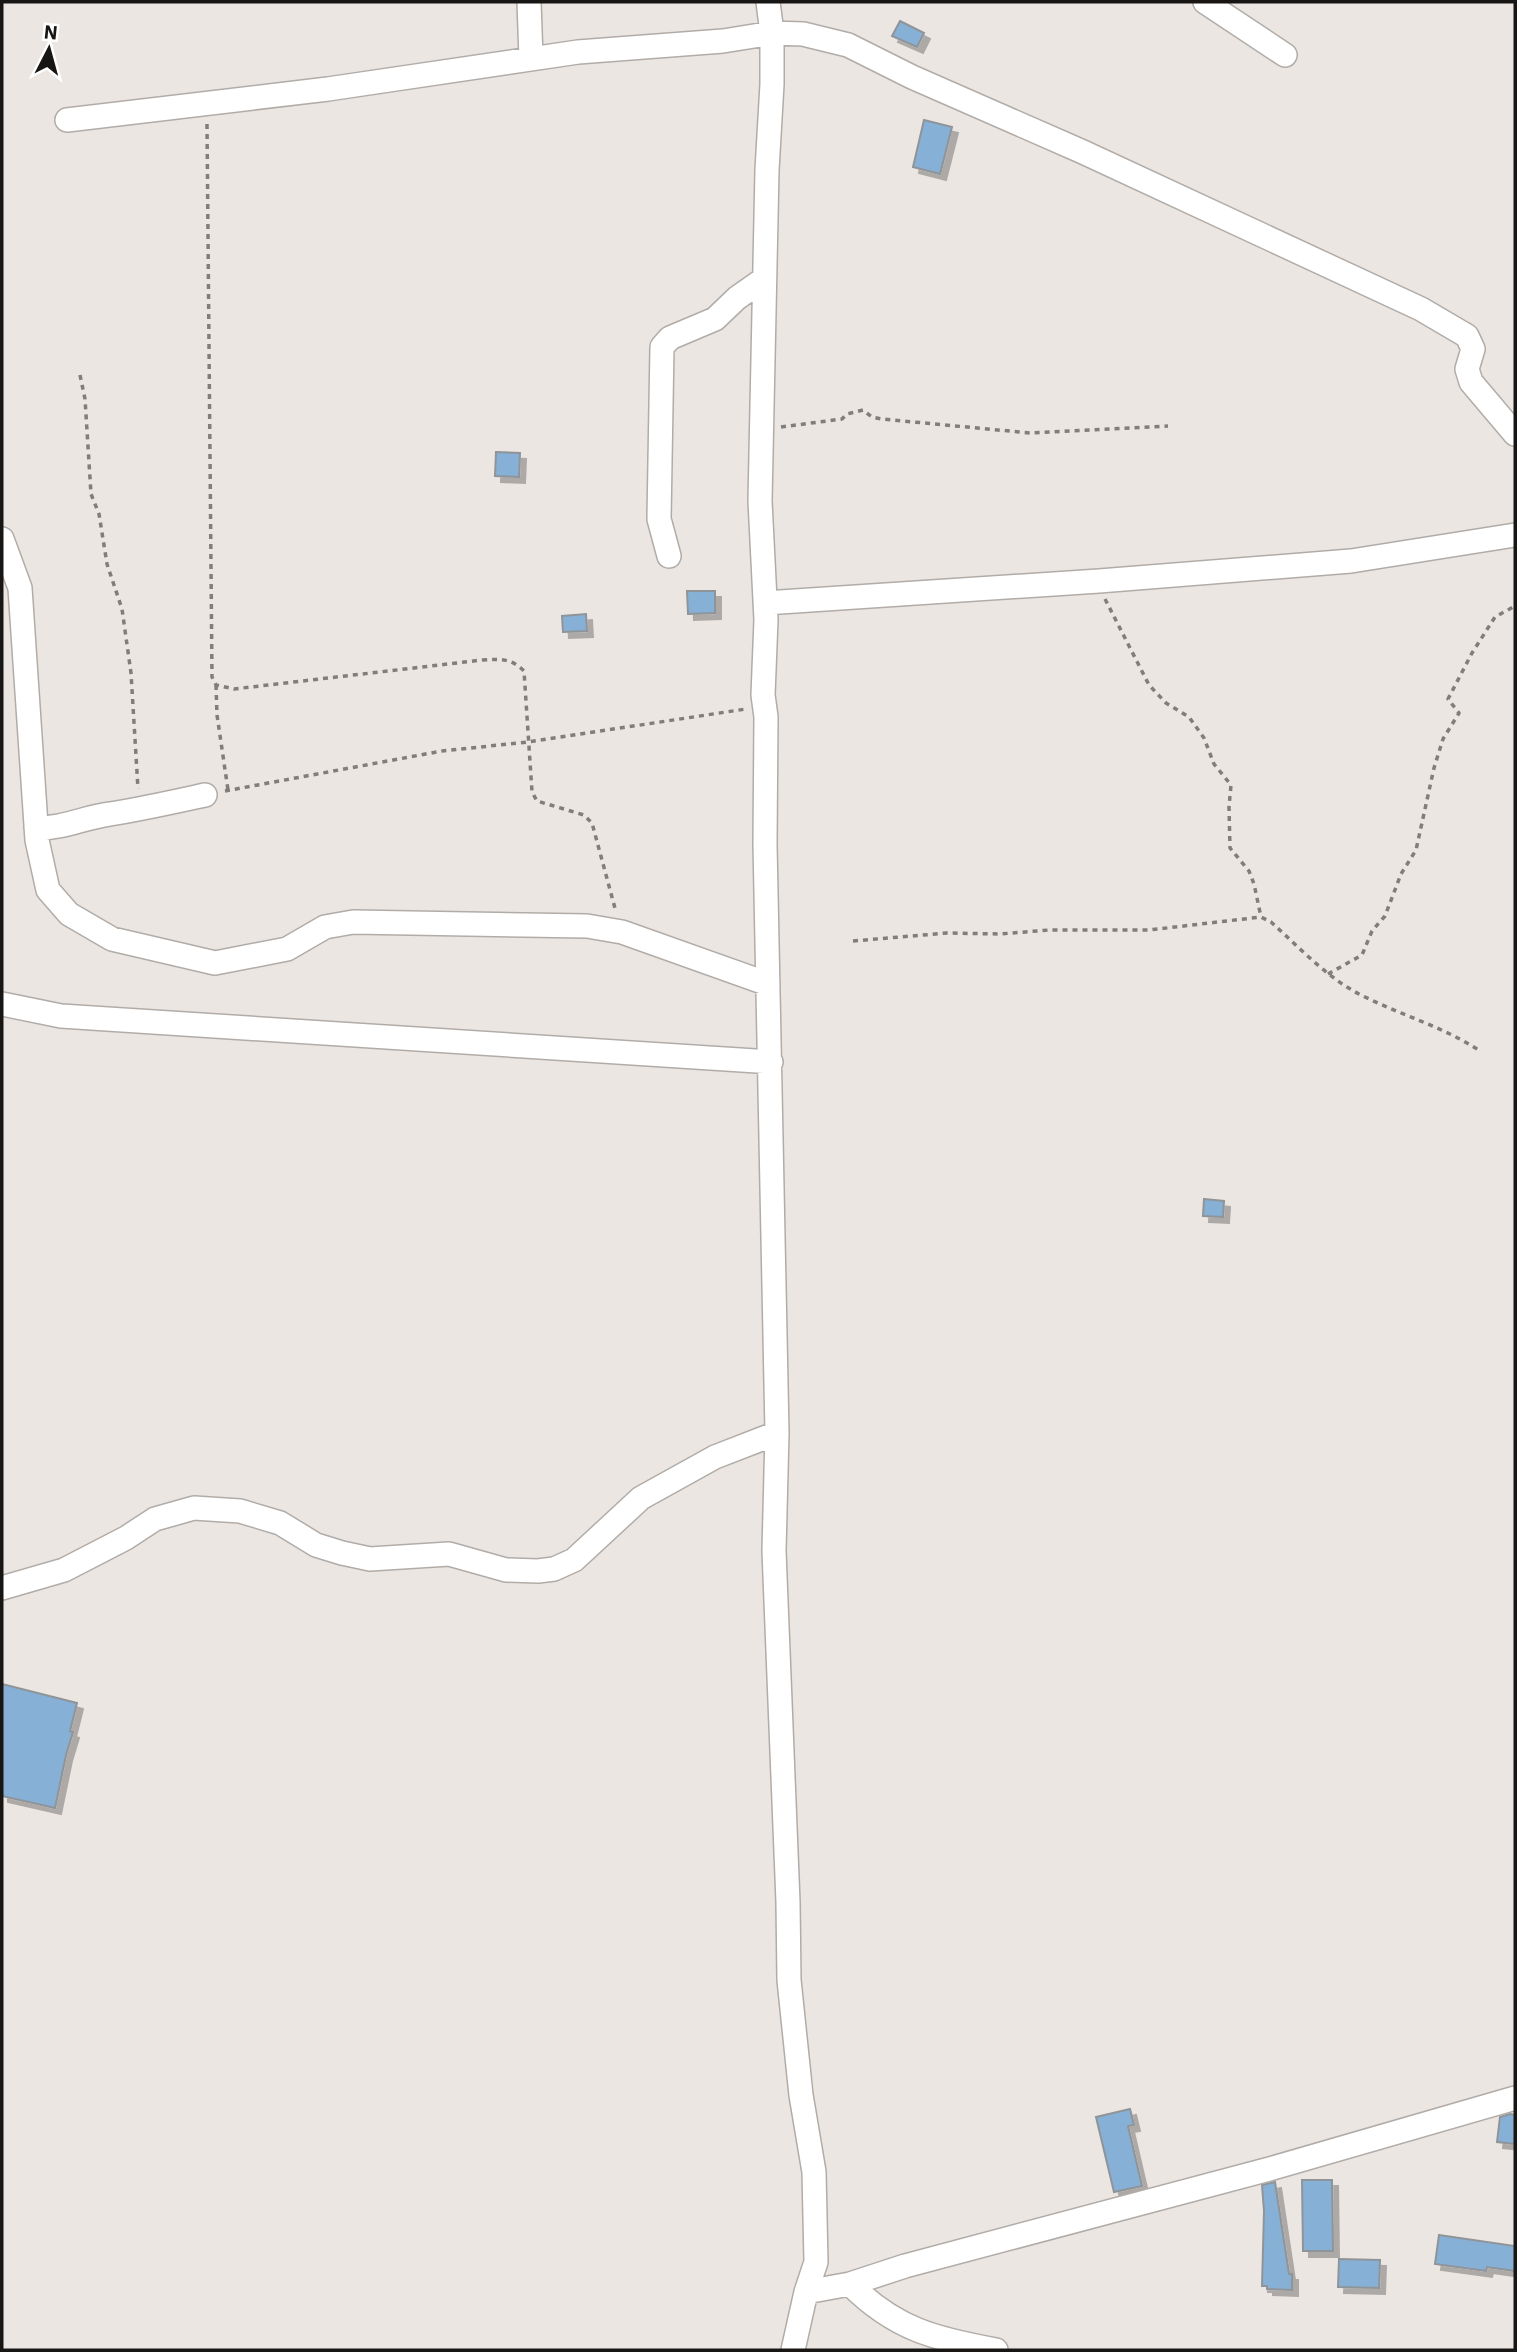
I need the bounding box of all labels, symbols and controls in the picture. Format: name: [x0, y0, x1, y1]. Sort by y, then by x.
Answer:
north arrow: [14, 14, 84, 84]
text: N: [43, 19, 59, 45]

